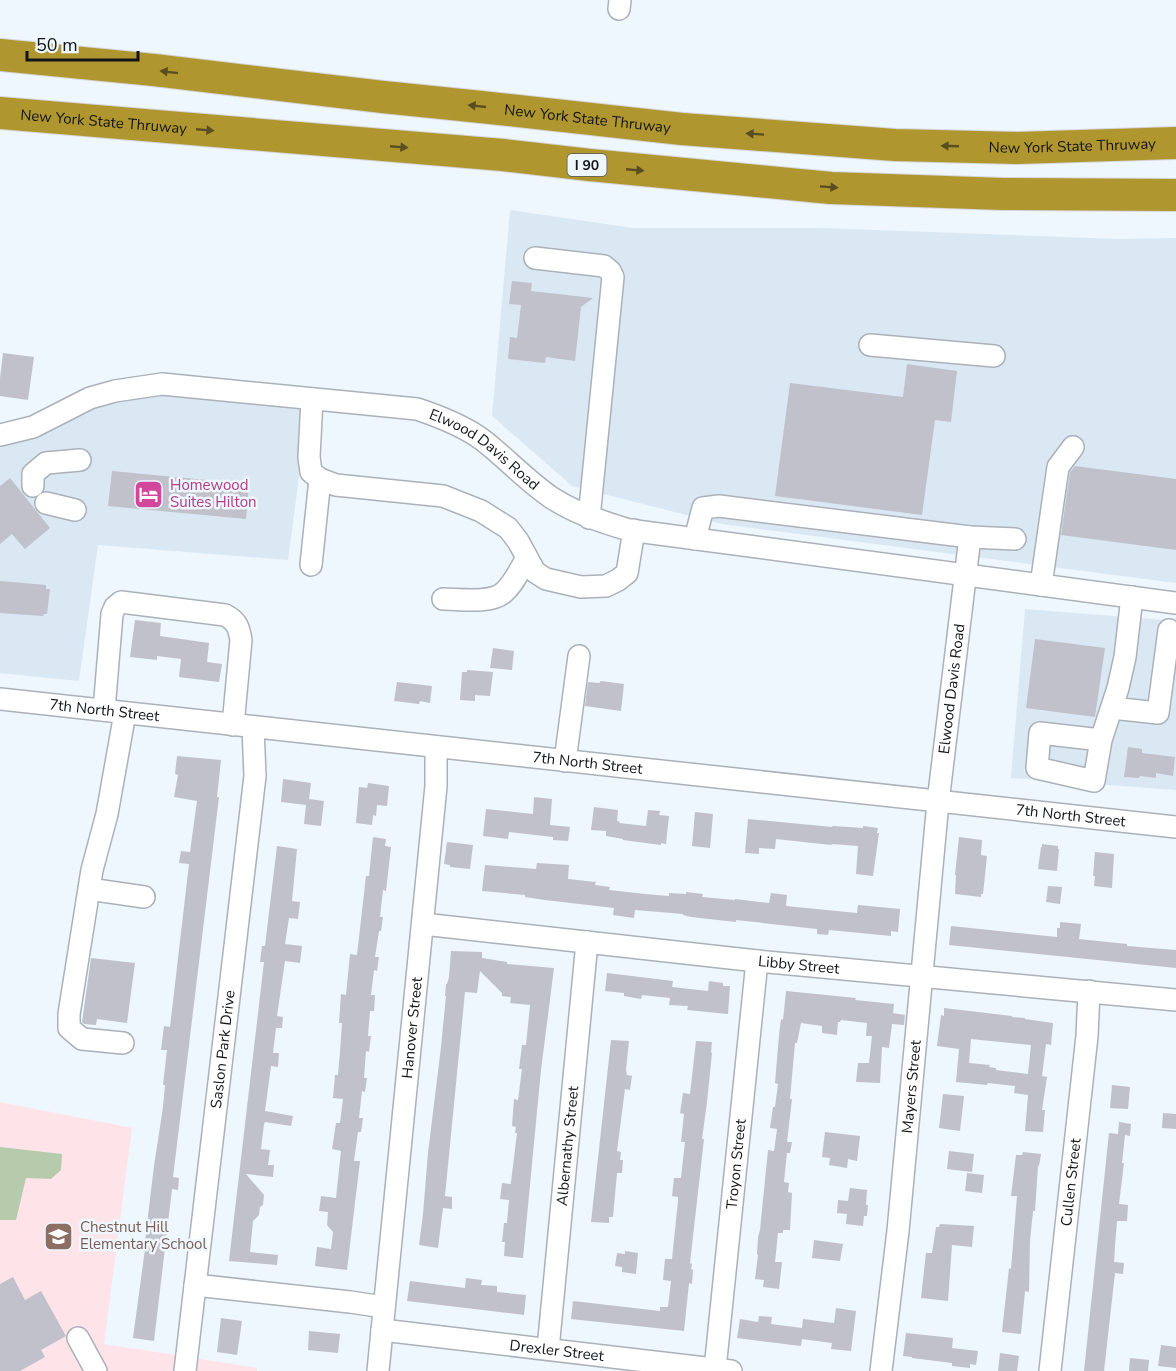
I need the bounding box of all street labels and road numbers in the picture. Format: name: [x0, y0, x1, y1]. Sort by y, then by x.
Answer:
street label: New York State Thruway: [503, 100, 672, 138]
street label: New York State Thruway: [19, 105, 188, 139]
street label: New York State Thruway: [988, 134, 1156, 158]
road number: I 90: [568, 154, 606, 176]
street label: Elwood Davis Road: [426, 404, 544, 495]
street label: Elwood Davis Road: [934, 622, 969, 755]
street label: 7th North Street: [48, 694, 161, 726]
street label: 7th North Street: [531, 747, 644, 779]
street label: 7th North Street: [1015, 800, 1127, 832]
street label: Libby Street: [757, 951, 841, 979]
street label: Hanover Street: [397, 975, 427, 1079]
street label: Saslon Park Drive: [206, 989, 240, 1109]
street label: Mayers Street: [897, 1038, 926, 1134]
street label: Albernathy Street: [552, 1084, 583, 1207]
street label: Troyon Street: [722, 1117, 751, 1210]
street label: Cullen Street: [1056, 1136, 1086, 1227]
street label: Drexler Street: [509, 1335, 606, 1366]

